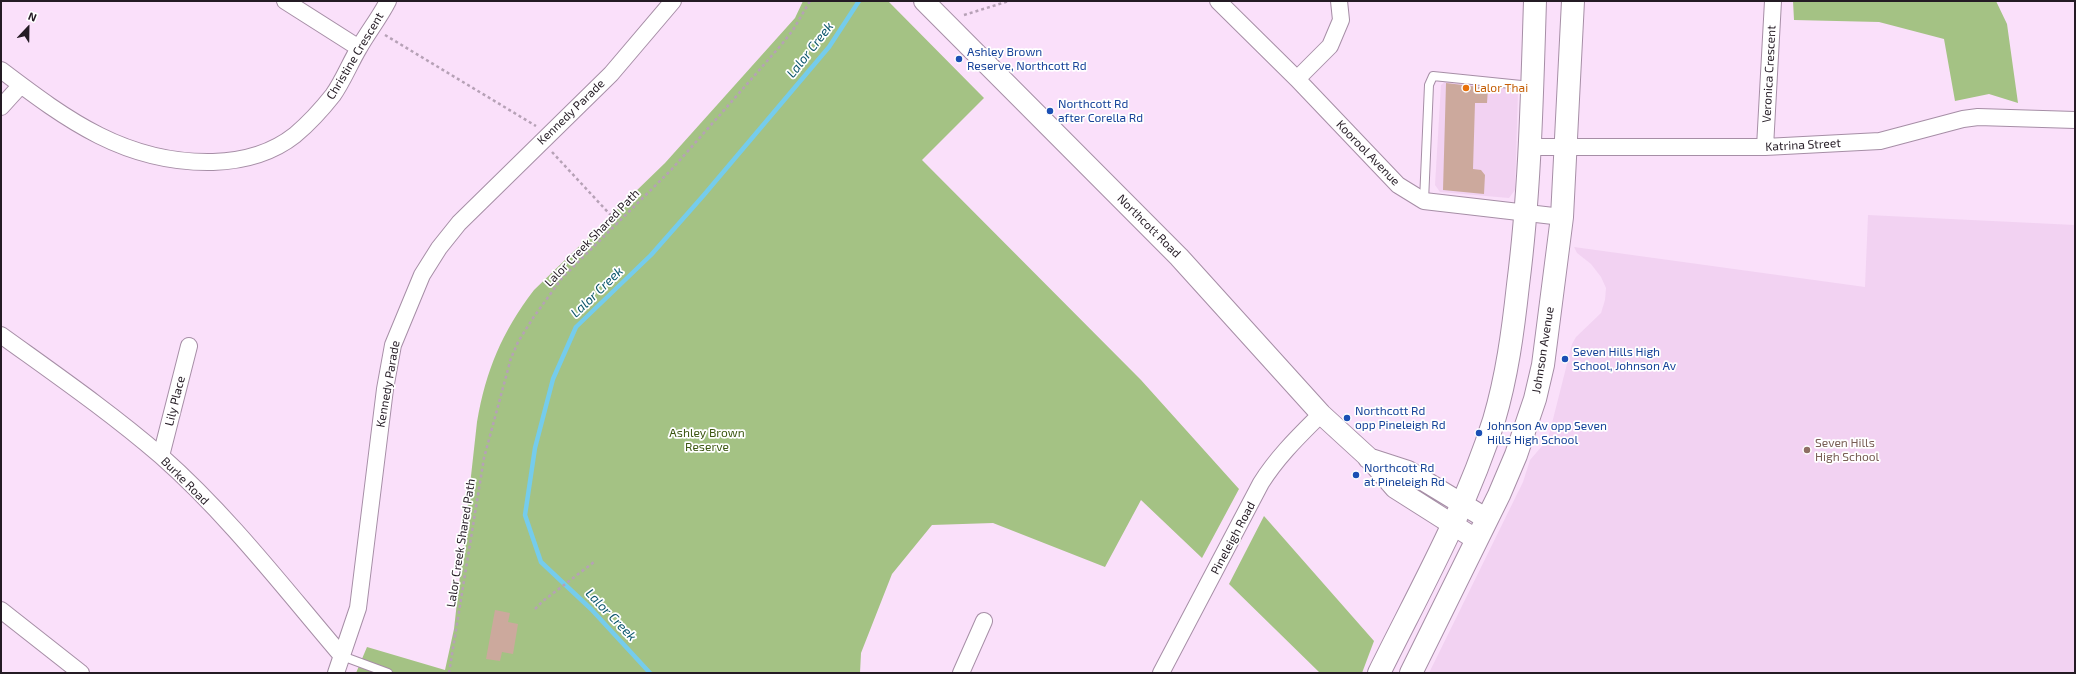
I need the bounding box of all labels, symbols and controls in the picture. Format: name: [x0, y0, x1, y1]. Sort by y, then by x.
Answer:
north arrow: [8, 8, 48, 48]
text: N: [27, 9, 39, 24]
street label: Christine Crescent: [323, 10, 387, 102]
water label: Lalor Creek: [783, 19, 837, 81]
street label: Veronica Crescent: [1759, 25, 1779, 123]
place label: Ashley Brown Reserve, Northcott Rd: [967, 45, 1087, 73]
marker: Ashley Brown Reserve, Northcott Rd: [954, 54, 964, 64]
street label: Kennedy Parade: [534, 76, 608, 148]
place label: Lalor Thai: [1474, 81, 1528, 95]
marker: Lalor Thai: [1461, 83, 1471, 93]
place label: Northcott Rd after Corella Rd: [1058, 97, 1143, 125]
marker: Northcott Rd after Corella Rd: [1045, 106, 1055, 116]
street label: Koorool Avenue: [1333, 117, 1403, 189]
street label: Katrina Street: [1765, 136, 1841, 154]
street label: Lalor Creek Shared Path: [542, 186, 642, 290]
street label: Northcott Road: [1114, 191, 1184, 261]
water label: Lalor Creek: [568, 263, 626, 321]
street label: Johnson Avenue: [1529, 306, 1557, 394]
street label: Kennedy Parade: [373, 339, 403, 429]
place label: Seven Hills High School, Johnson Av: [1573, 345, 1676, 373]
marker: Seven Hills High School, Johnson Av: [1560, 354, 1570, 364]
street label: Lily Place: [162, 375, 188, 427]
place label: Northcott Rd opp Pineleigh Rd: [1355, 404, 1446, 432]
marker: Northcott Rd opp Pineleigh Rd: [1342, 413, 1352, 423]
place label: Johnson Av opp Seven Hills High School: [1487, 419, 1607, 447]
park label: Ashley Brown Reserve: [669, 426, 745, 454]
marker: Johnson Av opp Seven Hills High School: [1474, 428, 1484, 438]
place label: Seven Hills High School: [1815, 436, 1879, 464]
marker: Seven Hills High School: [1802, 445, 1812, 455]
street label: Burke Road: [158, 454, 212, 508]
place label: Northcott Rd at Pineleigh Rd: [1364, 461, 1445, 489]
marker: Northcott Rd at Pineleigh Rd: [1351, 470, 1361, 480]
street label: Lalor Creek Shared Path: [444, 478, 478, 608]
street label: Pineleigh Road: [1208, 499, 1258, 577]
water label: Lalor Creek: [582, 586, 640, 644]

